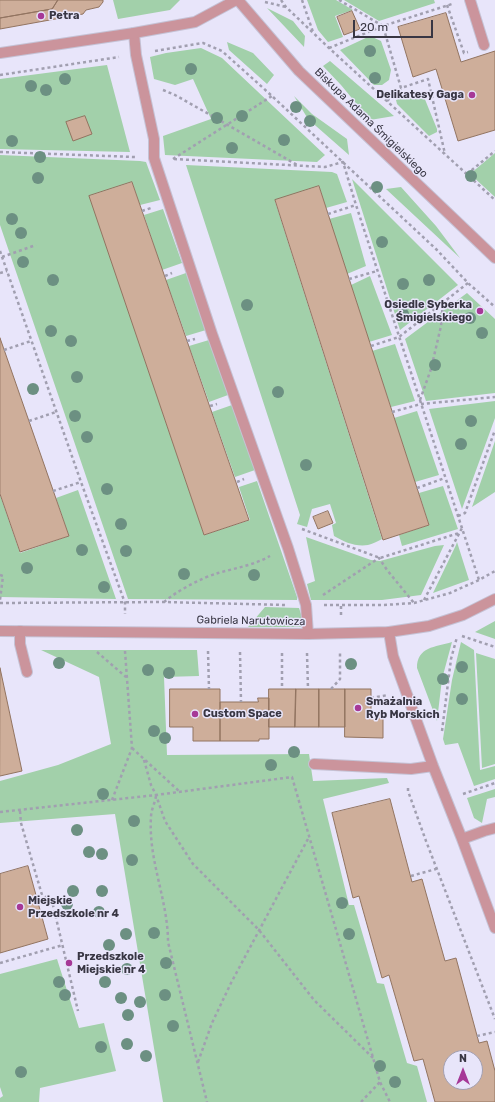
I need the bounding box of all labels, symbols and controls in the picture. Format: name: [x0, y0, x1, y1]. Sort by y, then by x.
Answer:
place label: Petra: [49, 9, 79, 23]
marker: Petra: [36, 11, 46, 21]
scale bar: [355, 12, 435, 38]
text: 20 m: [360, 20, 388, 34]
street label: Biskupa Adama Śmigielskiego: [312, 65, 430, 181]
place label: Delikatesy Gaga: [376, 88, 464, 102]
marker: Delikatesy Gaga: [467, 90, 477, 100]
place label: Osiedle Syberka Śmigielskiego: [384, 298, 472, 324]
marker: Osiedle Syberka Śmigielskiego: [475, 306, 485, 316]
street label: Gabriela Narutowicza: [197, 613, 305, 629]
place label: Smażalnia Ryb Morskich: [366, 695, 440, 721]
marker: Smażalnia Ryb Morskich: [353, 703, 363, 713]
place label: Custom Space: [203, 707, 282, 721]
marker: Custom Space: [190, 709, 200, 719]
place label: Miejskie Przedszkole nr 4: [28, 894, 119, 920]
marker: Miejskie Przedszkole nr 4: [15, 902, 25, 912]
place label: Przedszkole Miejskie nr 4: [77, 950, 146, 976]
marker: Przedszkole Miejskie nr 4: [64, 958, 74, 968]
north arrow: [443, 1050, 483, 1090]
text: N: [459, 1052, 467, 1065]

